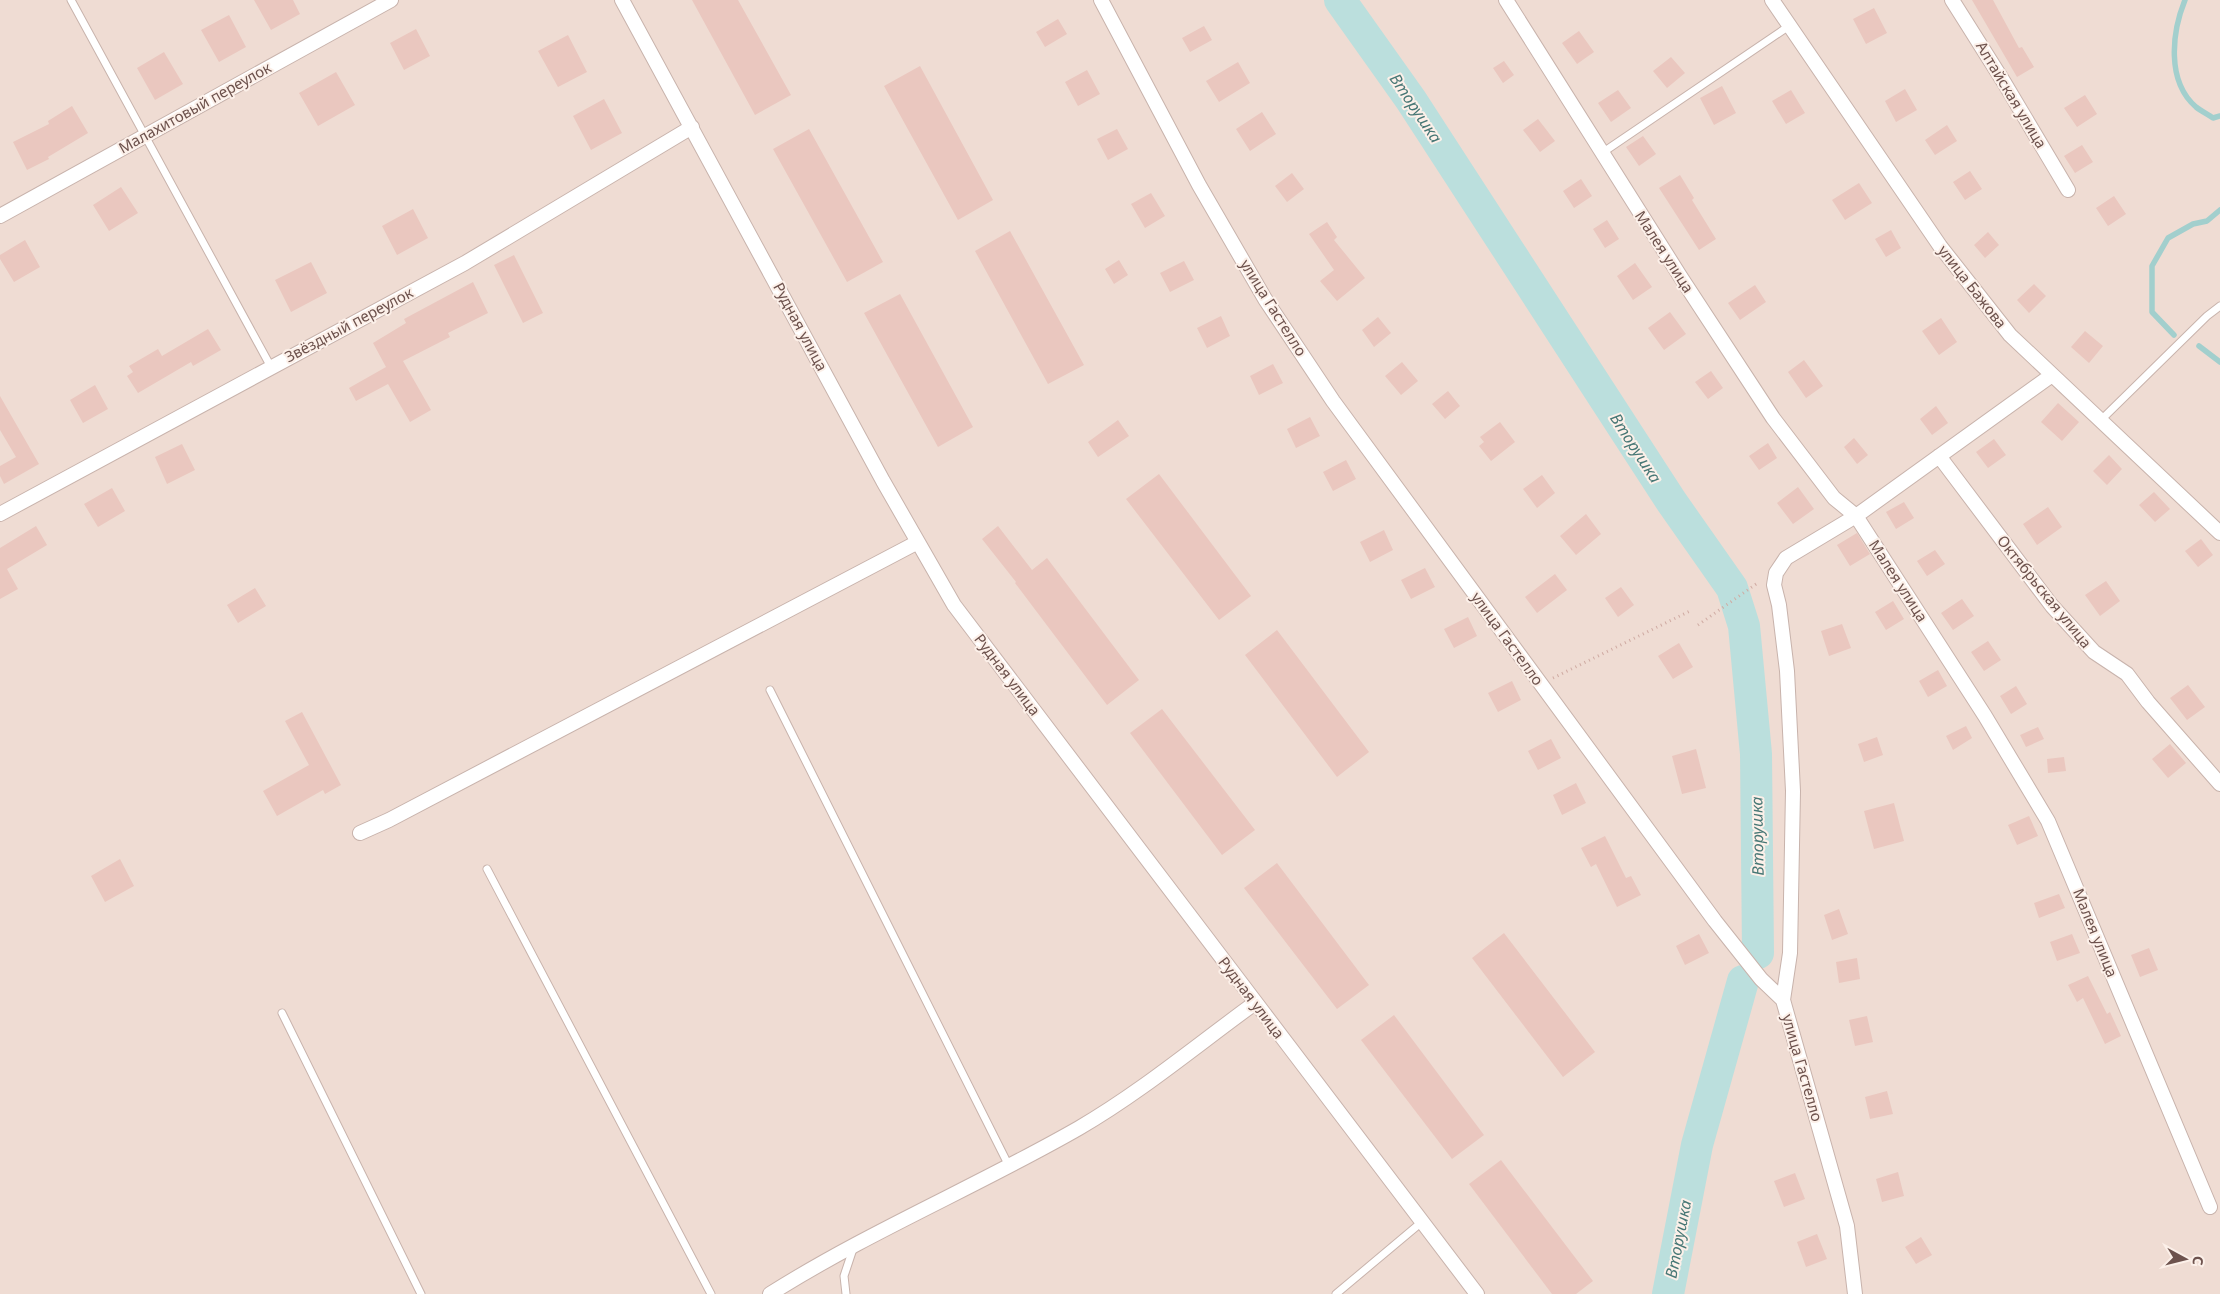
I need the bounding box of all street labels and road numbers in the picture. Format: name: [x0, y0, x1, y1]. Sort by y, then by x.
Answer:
street label: Алтайская улица: [1972, 37, 2052, 152]
street label: Малахитовый переулок: [115, 57, 274, 157]
street label: Малея улица: [1631, 207, 1699, 296]
street label: улица Бажова: [1934, 241, 2012, 332]
street label: улица Гастелло: [1236, 255, 1312, 360]
street label: Рудная улица: [769, 279, 833, 374]
street label: Звёздный переулок: [281, 282, 416, 366]
street label: Октябрьская улица: [1993, 531, 2097, 652]
street label: Малея улица: [1865, 536, 1933, 625]
street label: улица Гастелло: [1467, 588, 1549, 689]
street label: Рудная улица: [970, 629, 1045, 719]
street label: Малея улица: [2069, 885, 2123, 980]
street label: Рудная улица: [1214, 952, 1289, 1042]
street label: улица Гастелло: [1778, 1012, 1828, 1124]

